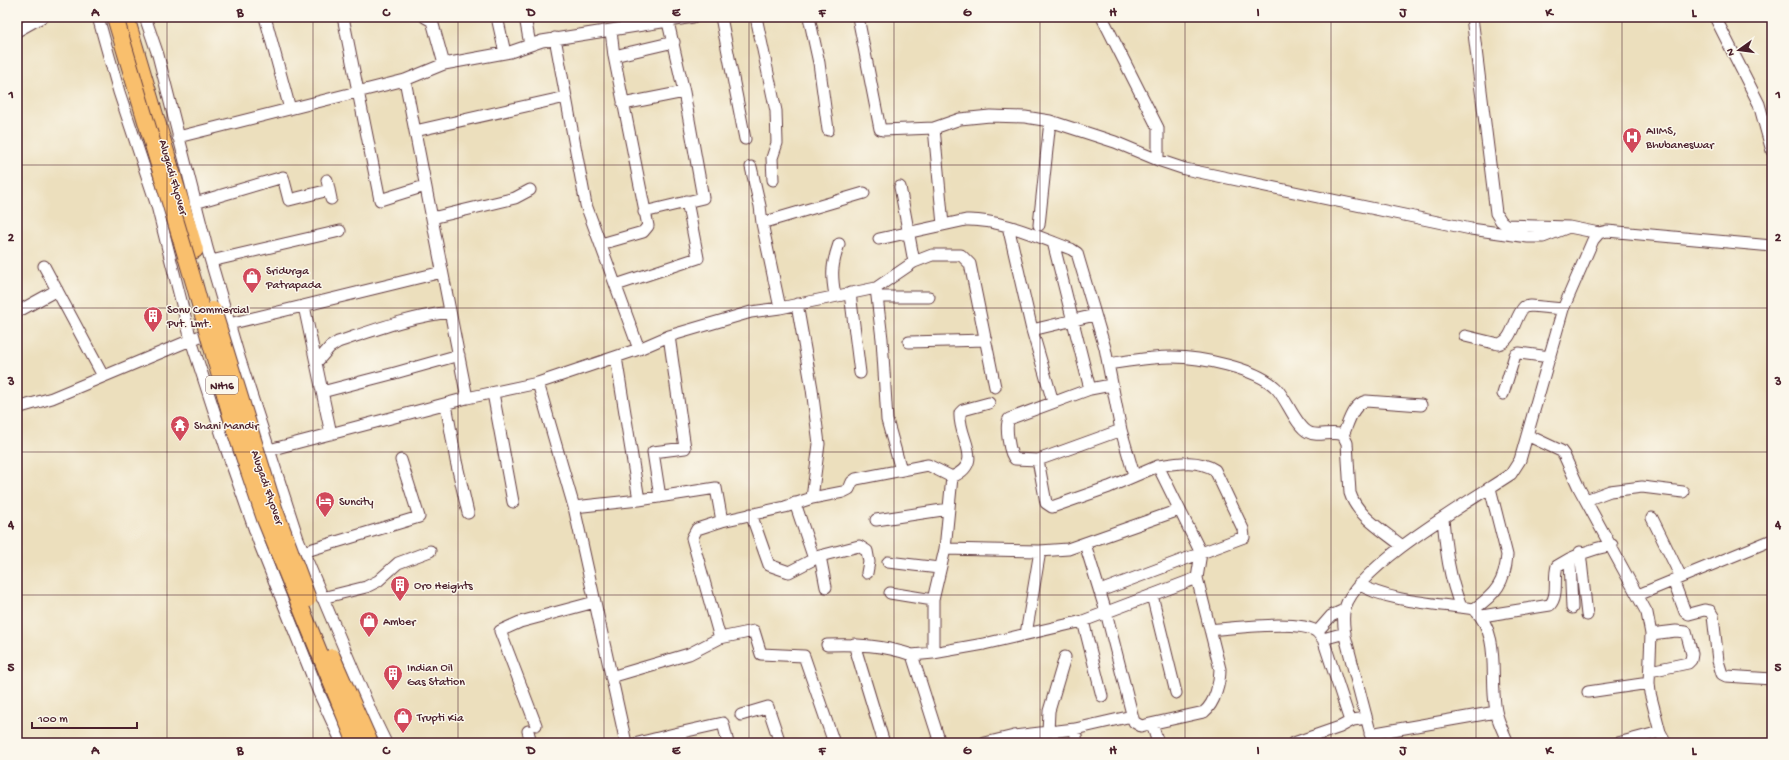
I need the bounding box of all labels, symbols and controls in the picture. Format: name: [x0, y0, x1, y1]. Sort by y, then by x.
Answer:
text: A: [90, 6, 100, 21]
text: B: [236, 6, 245, 21]
text: C: [381, 6, 391, 21]
text: D: [526, 6, 536, 21]
text: E: [672, 6, 681, 21]
text: F: [818, 6, 827, 21]
text: G: [963, 6, 972, 21]
text: H: [1109, 6, 1117, 21]
text: I: [1256, 6, 1260, 21]
text: J: [1399, 6, 1408, 21]
text: K: [1544, 6, 1554, 21]
text: L: [1692, 6, 1698, 21]
north arrow: [1719, 30, 1759, 70]
text: N: [1725, 47, 1738, 57]
text: 1: [7, 88, 14, 103]
text: 1: [1774, 88, 1781, 103]
place label: AIIMS, Bhubaneswar: [1645, 125, 1715, 153]
hospital icon: AIIMS, Bhubaneswar: [1621, 126, 1643, 154]
street label: Alugadi Flyover: [155, 138, 190, 219]
text: 2: [8, 231, 15, 246]
text: 2: [1775, 231, 1782, 246]
place label: Sridurga Patrapada: [265, 265, 322, 293]
shop icon: Sridurga Patrapada: [241, 266, 263, 294]
place label: Sonu Commercial Pvt. Lmt.: [166, 304, 250, 332]
building icon: Sonu Commercial Pvt. Lmt.: [142, 305, 164, 333]
text: 3: [7, 375, 15, 390]
text: 3: [1774, 375, 1782, 390]
road number: NH16: [206, 376, 238, 394]
temple icon: Shani Mandir: [169, 414, 191, 442]
place label: Shani Mandir: [194, 420, 260, 434]
street label: Alugadi Flyover: [247, 449, 286, 528]
hotel icon: Suncity: [314, 490, 336, 518]
place label: Suncity: [339, 496, 373, 510]
text: 4: [7, 518, 15, 533]
text: 4: [1774, 518, 1782, 533]
building icon: Oro Heights: [389, 574, 411, 602]
place label: Oro Heights: [414, 580, 473, 594]
shop icon: Amber: [358, 610, 380, 638]
place label: Amber: [383, 616, 417, 630]
text: 5: [8, 661, 15, 676]
text: 5: [1775, 661, 1782, 676]
place label: Indian Oil Gas Station: [407, 662, 465, 690]
building icon: Indian Oil Gas Station: [382, 663, 404, 691]
scale bar: [32, 704, 137, 730]
shop icon: Trupti Kia: [392, 706, 414, 734]
place label: Trupti Kia: [416, 712, 464, 726]
text: 100 m: [37, 713, 68, 727]
text: A: [90, 744, 100, 759]
text: B: [236, 744, 245, 759]
text: C: [381, 744, 391, 759]
text: D: [526, 744, 536, 759]
text: E: [672, 744, 681, 759]
text: F: [818, 744, 827, 759]
text: G: [963, 744, 972, 759]
text: H: [1109, 744, 1117, 759]
text: I: [1256, 744, 1260, 759]
text: J: [1399, 744, 1408, 759]
text: K: [1544, 744, 1554, 759]
text: L: [1692, 744, 1698, 759]

